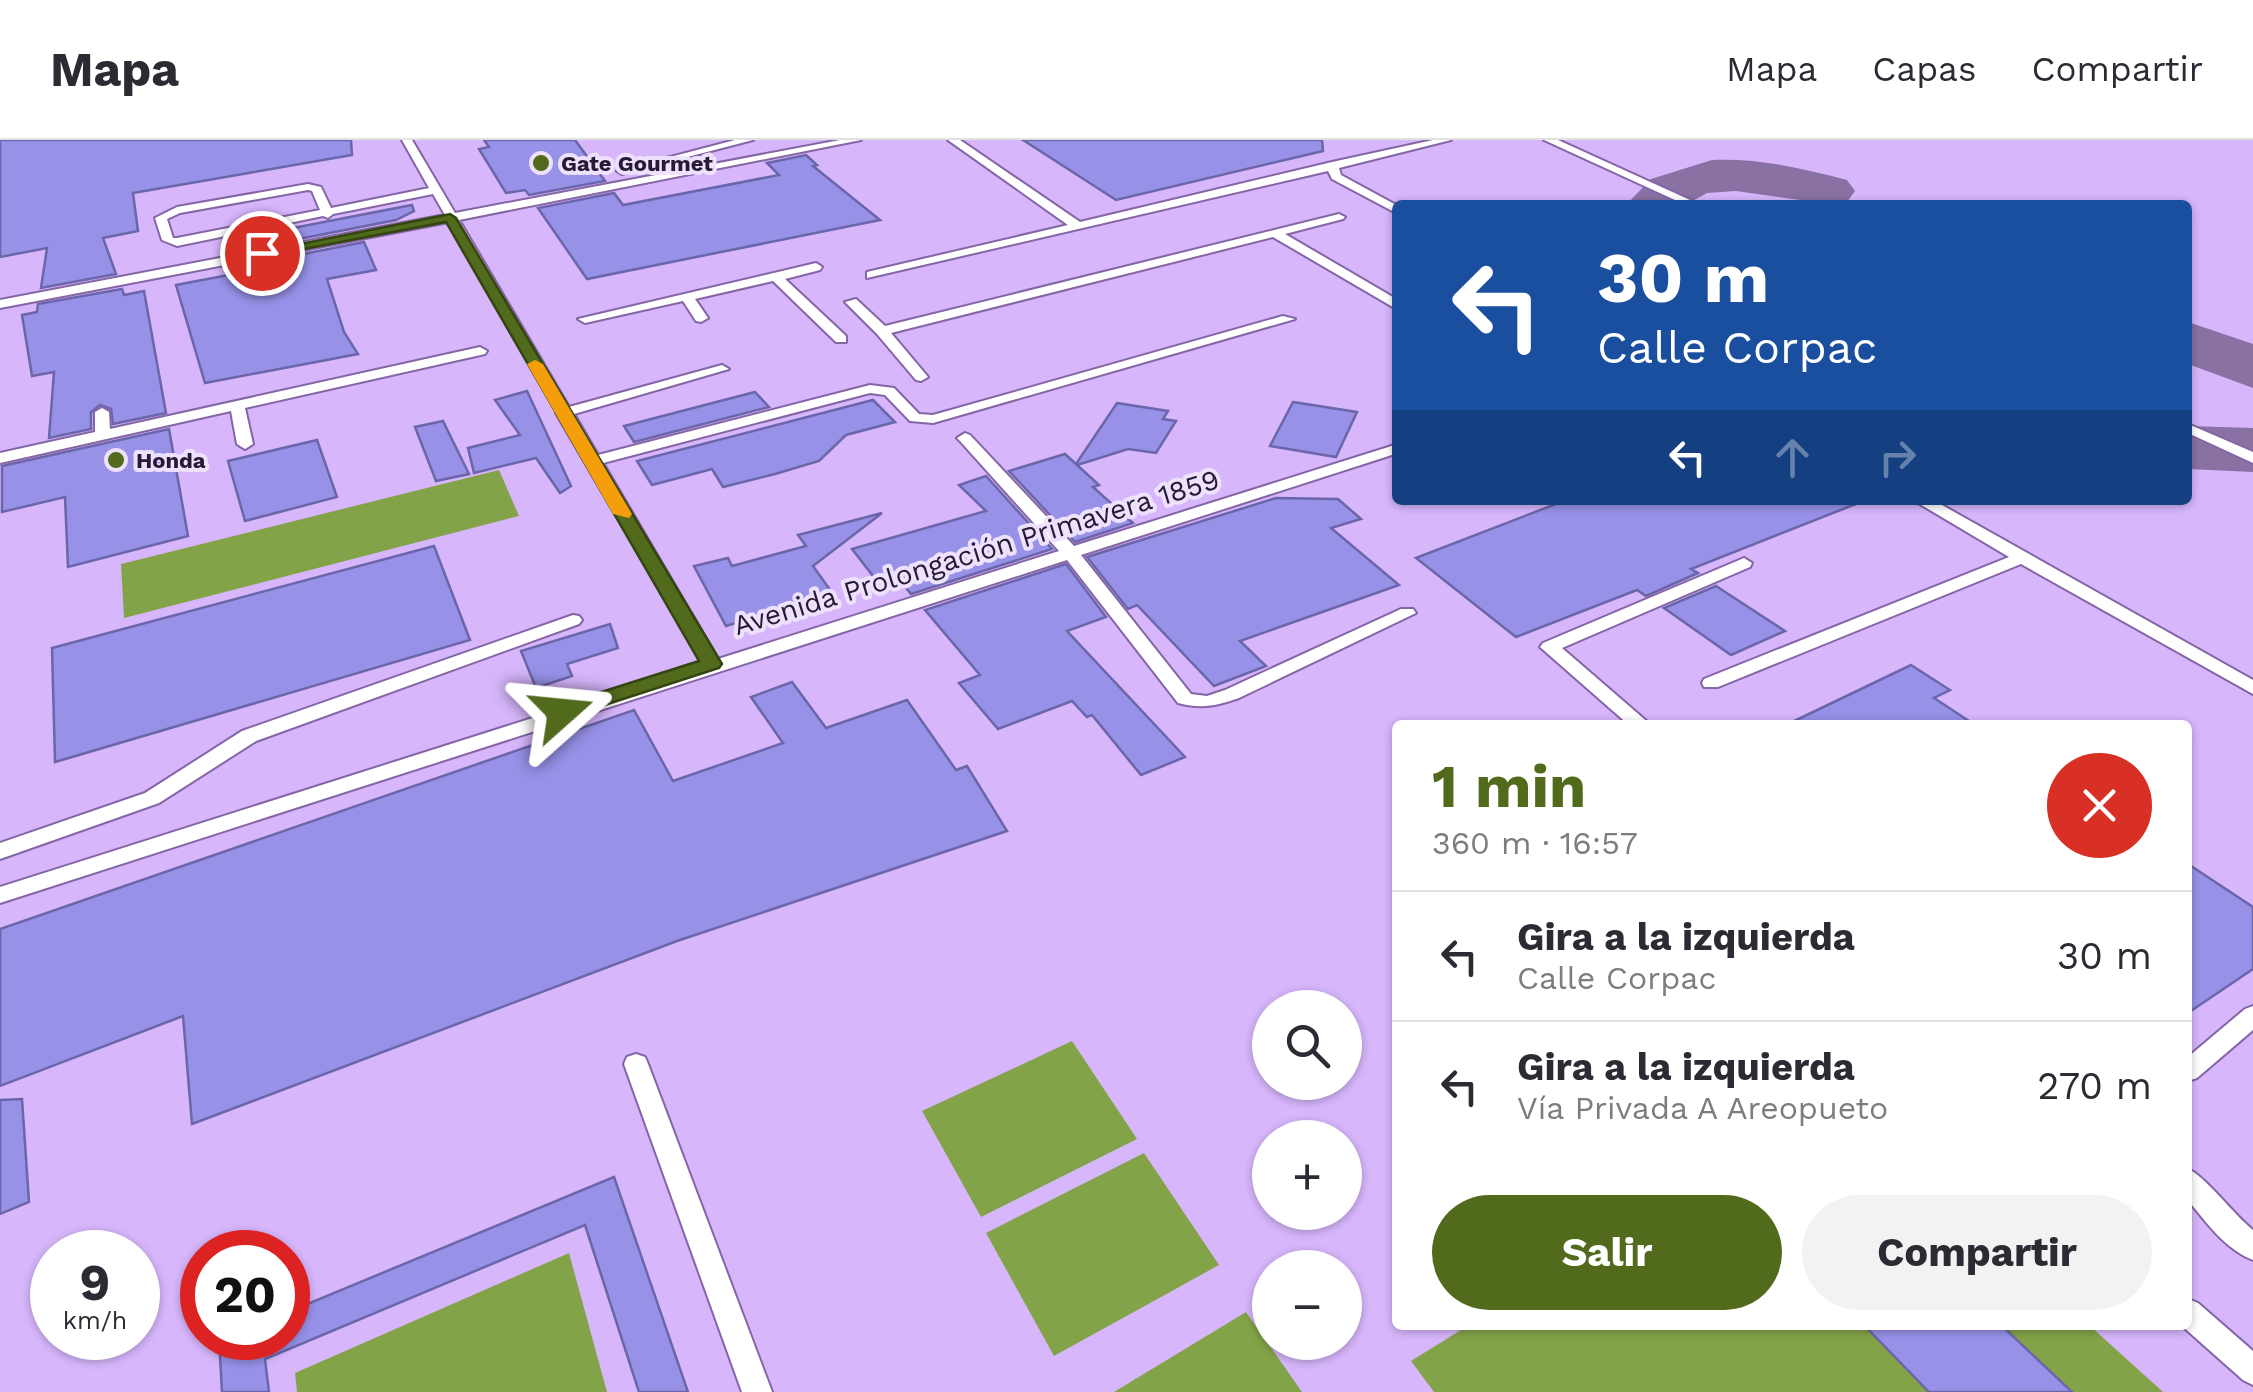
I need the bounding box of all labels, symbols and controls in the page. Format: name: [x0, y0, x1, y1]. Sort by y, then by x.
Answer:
text: Mapa: [50, 41, 179, 98]
text: Mapa: [1726, 48, 1817, 90]
text: Capas: [1872, 48, 1976, 90]
text: Compartir: [2031, 48, 2203, 90]
place label: Gate Gourmet: [561, 151, 713, 176]
marker: Gate Gourmet: [530, 152, 552, 174]
pin: [220, 211, 305, 296]
icon: arrive: [235, 226, 290, 281]
text: 30 m: [1597, 237, 1769, 319]
icon: left: [1432, 240, 1562, 370]
text: Calle Corpac: [1597, 321, 1877, 374]
icon: left: [1660, 430, 1715, 485]
icon: ahead: [1765, 430, 1820, 485]
icon: right: [1870, 430, 1925, 485]
place label: Honda: [136, 448, 206, 473]
marker: Honda: [105, 449, 127, 471]
street label: Avenida Prolongación Primavera 1859: [729, 463, 1223, 642]
position arrow: [510, 660, 614, 764]
text: 1 min: [1432, 751, 1586, 822]
button: close: [2047, 753, 2152, 858]
text: 360 m · 16:57: [1432, 824, 1638, 862]
text: Gira a la izquierda: [1517, 915, 1855, 959]
icon: left: [1432, 929, 1487, 984]
text: 30 m: [2057, 934, 2152, 978]
text: Calle Corpac: [1517, 959, 1716, 997]
map controls: [1252, 990, 1362, 1360]
button: search: [1252, 990, 1362, 1100]
text: Gira a la izquierda: [1517, 1045, 1855, 1089]
icon: left: [1432, 1059, 1487, 1114]
text: 270 m: [2037, 1064, 2152, 1108]
text: Vía Privada A Areopueto: [1517, 1089, 1888, 1127]
button: +: [1252, 1120, 1362, 1230]
button: Salir: [1432, 1195, 1782, 1310]
button: Compartir: [1802, 1195, 2152, 1310]
speed limit sign: 20: [180, 1230, 310, 1360]
button: −: [1252, 1250, 1362, 1360]
text: 9: [80, 1253, 110, 1312]
text: km/h: [63, 1306, 127, 1335]

